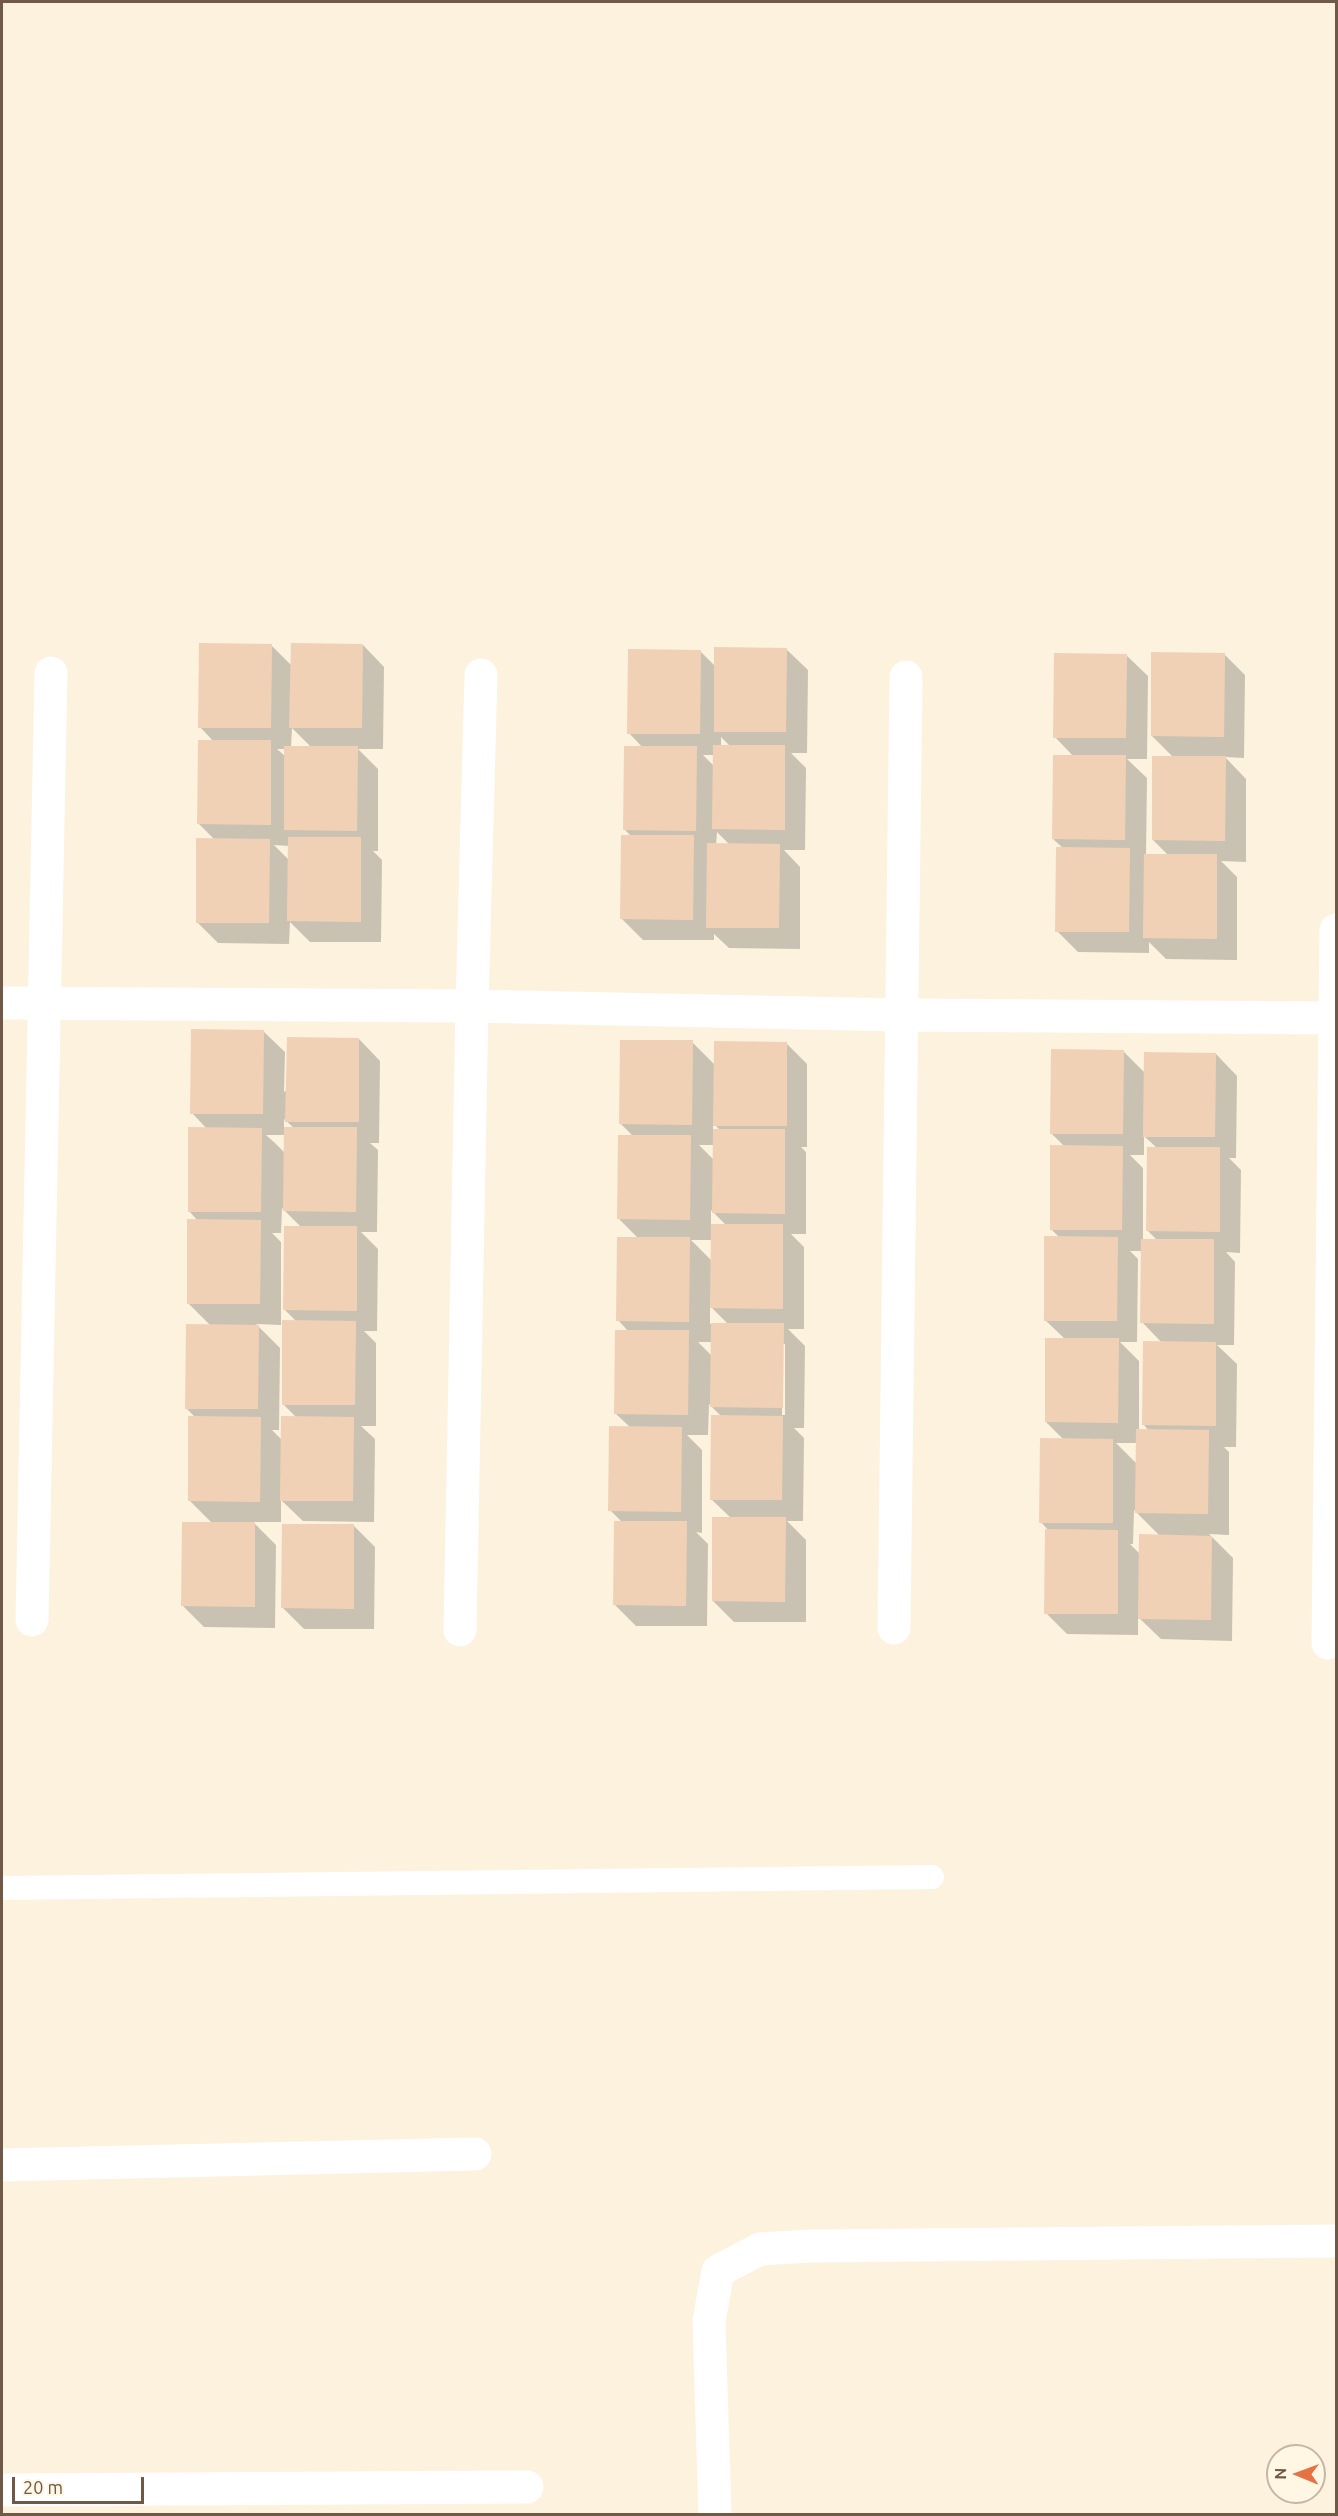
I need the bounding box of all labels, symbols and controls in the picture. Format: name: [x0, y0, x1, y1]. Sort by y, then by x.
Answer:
north arrow: [1266, 2444, 1326, 2504]
scale bar: [15, 2465, 147, 2503]
text: N: [1271, 2468, 1289, 2480]
text: 20 m: [23, 2477, 63, 2497]

